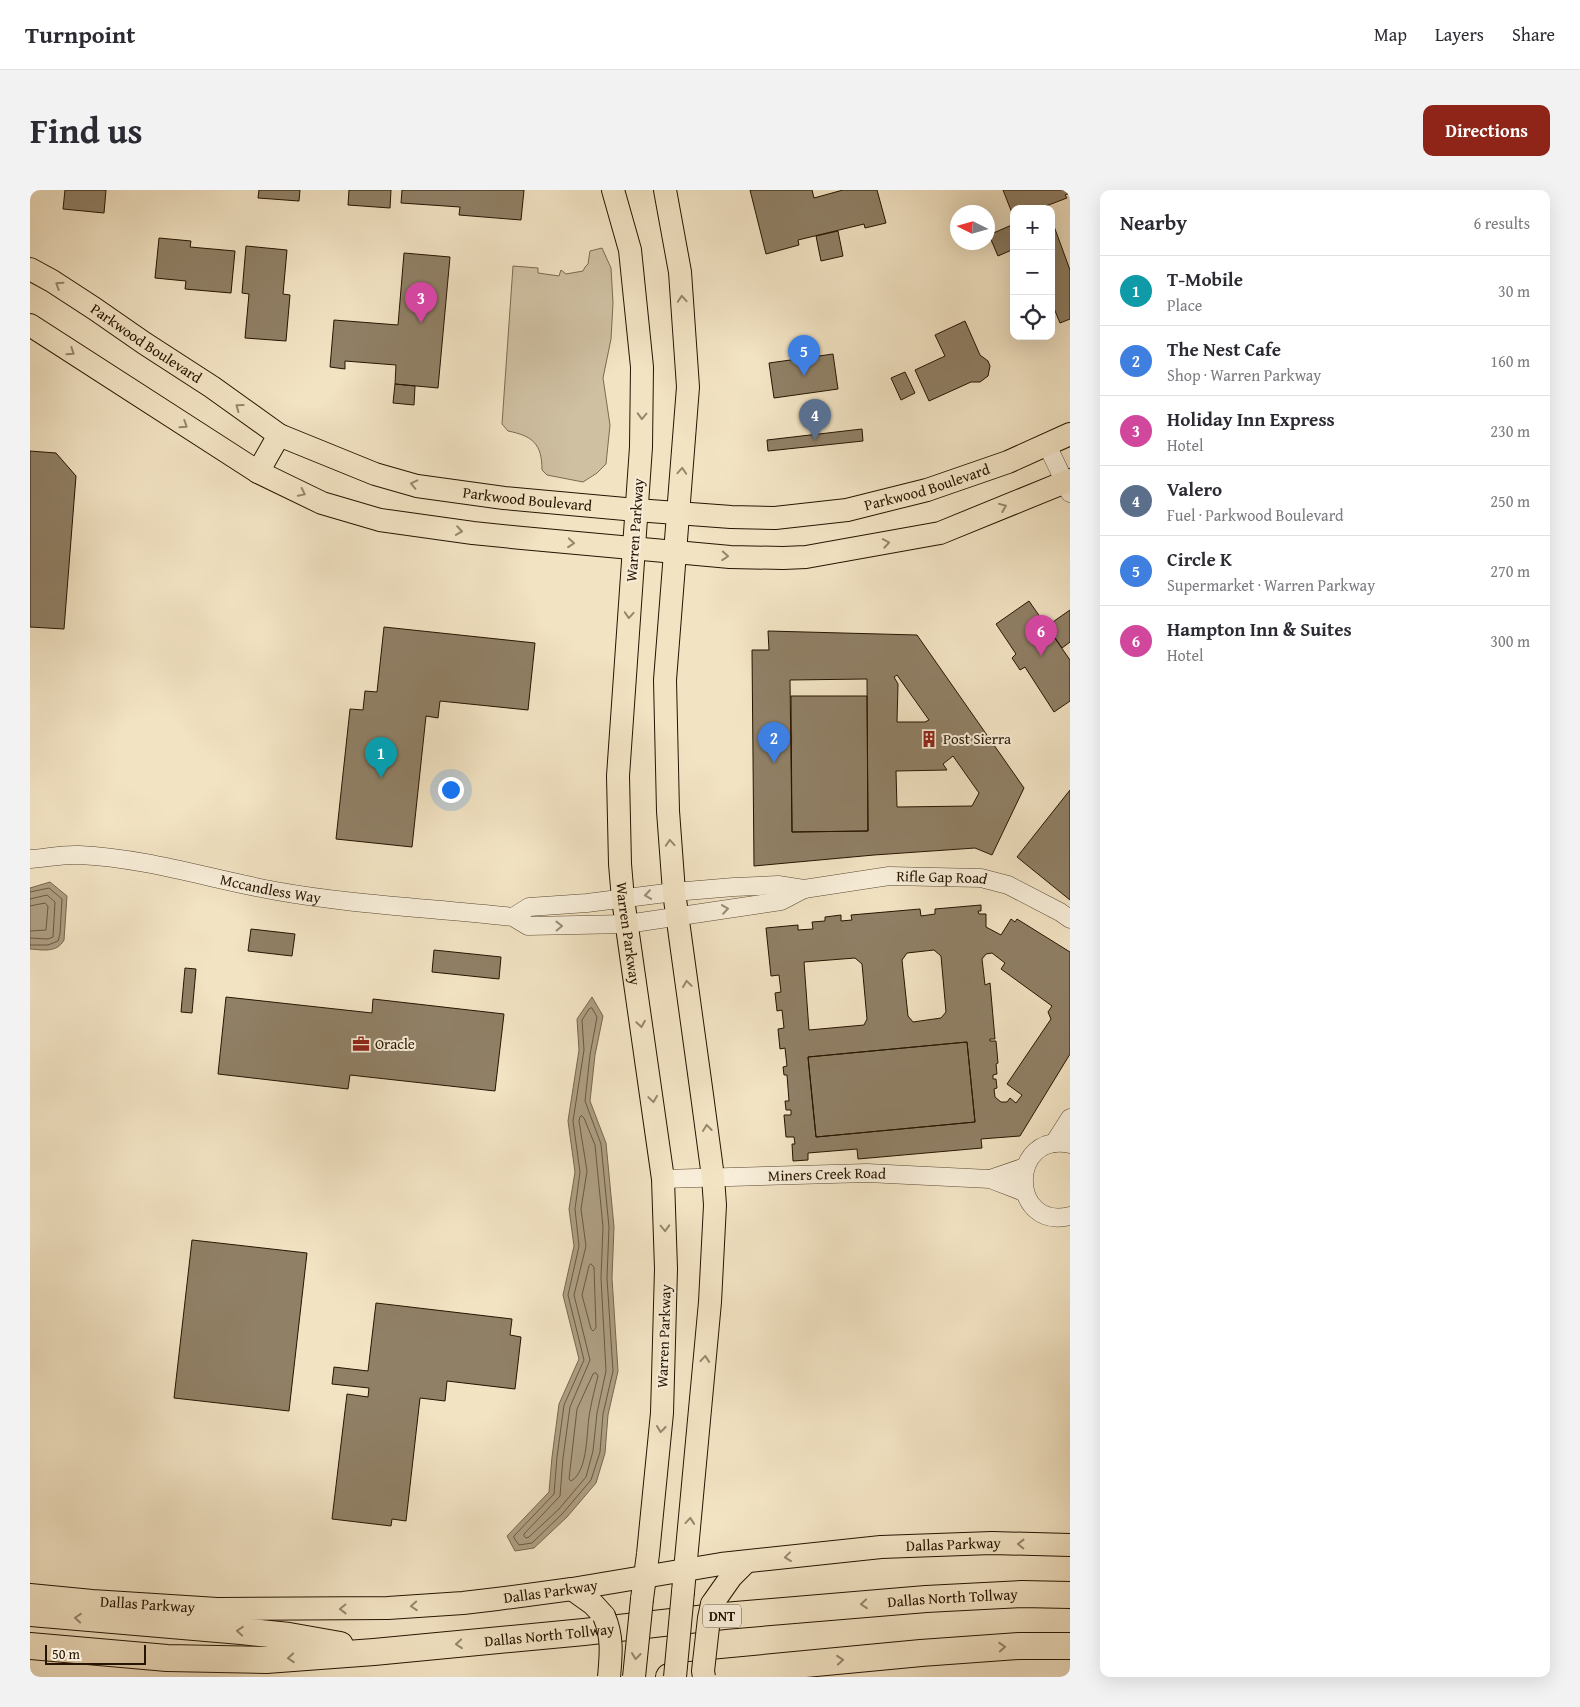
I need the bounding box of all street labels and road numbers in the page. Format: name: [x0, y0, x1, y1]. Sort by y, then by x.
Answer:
street label: Parkwood Boulevard: [87, 298, 206, 388]
street label: Parkwood Boulevard: [862, 458, 992, 515]
street label: Warren Parkway: [620, 477, 649, 583]
street label: Parkwood Boulevard: [461, 481, 593, 516]
street label: Rifle Gap Road: [896, 865, 990, 889]
street label: Mccandless Way: [218, 869, 323, 908]
street label: Warren Parkway: [612, 881, 646, 987]
street label: Miners Creek Road: [768, 1162, 886, 1186]
street label: Warren Parkway: [651, 1283, 676, 1388]
street label: Dallas Parkway: [905, 1532, 1002, 1556]
street label: Dallas Parkway: [502, 1574, 600, 1608]
street label: Dallas North Tollway: [886, 1583, 1019, 1612]
street label: Dallas Parkway: [100, 1591, 196, 1618]
road number: DNT: [703, 1604, 741, 1628]
street label: Dallas North Tollway: [483, 1618, 616, 1651]

